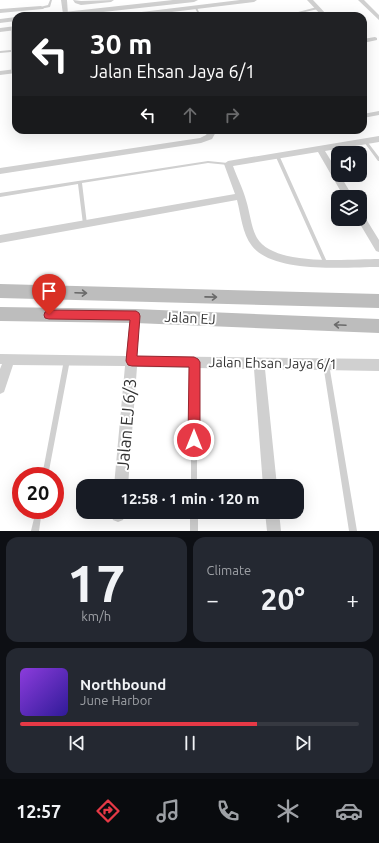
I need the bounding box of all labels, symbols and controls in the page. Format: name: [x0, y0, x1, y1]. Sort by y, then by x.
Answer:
icon: left: [24, 28, 76, 80]
text: 30 m: [90, 28, 152, 59]
text: Jalan Ehsan Jaya 6/1: [90, 61, 255, 81]
icon: left: [137, 104, 159, 126]
icon: ahead: [179, 104, 201, 126]
icon: right: [221, 104, 243, 126]
map controls: [331, 146, 367, 226]
button: sound: [331, 146, 367, 182]
button: layers: [331, 190, 367, 226]
pin: [32, 274, 66, 315]
icon: arrive: [38, 280, 60, 302]
one-way arrow: [74, 289, 87, 297]
one-way arrow: [204, 293, 217, 301]
street label: Jalan EJ: [164, 309, 216, 327]
one-way arrow: [334, 321, 347, 328]
street label: Jalan Ehsan Jaya 6/1: [209, 354, 337, 372]
street label: Jalan EJ 6/3: [113, 378, 139, 470]
position arrow: [173, 419, 215, 461]
speed limit sign: 20: [12, 467, 64, 519]
text: 12:58 · 1 min · 120 m: [121, 490, 259, 507]
text: 17: [67, 554, 126, 612]
text: Climate: [207, 563, 251, 577]
text: 20°: [261, 582, 305, 616]
text: −: [207, 587, 219, 612]
text: +: [347, 587, 359, 612]
text: km/h: [81, 609, 111, 623]
text: Northbound: [80, 676, 166, 693]
text: June Harbor: [80, 693, 152, 707]
icon: previous: [66, 732, 88, 754]
icon: pause: [179, 732, 201, 754]
icon: next: [292, 732, 314, 754]
icon: directions: [94, 797, 122, 825]
icon: music: [154, 797, 182, 825]
icon: phone: [214, 797, 242, 825]
icon: climate: [274, 797, 302, 825]
icon: car: [335, 797, 363, 825]
text: 12:57: [16, 801, 61, 821]

